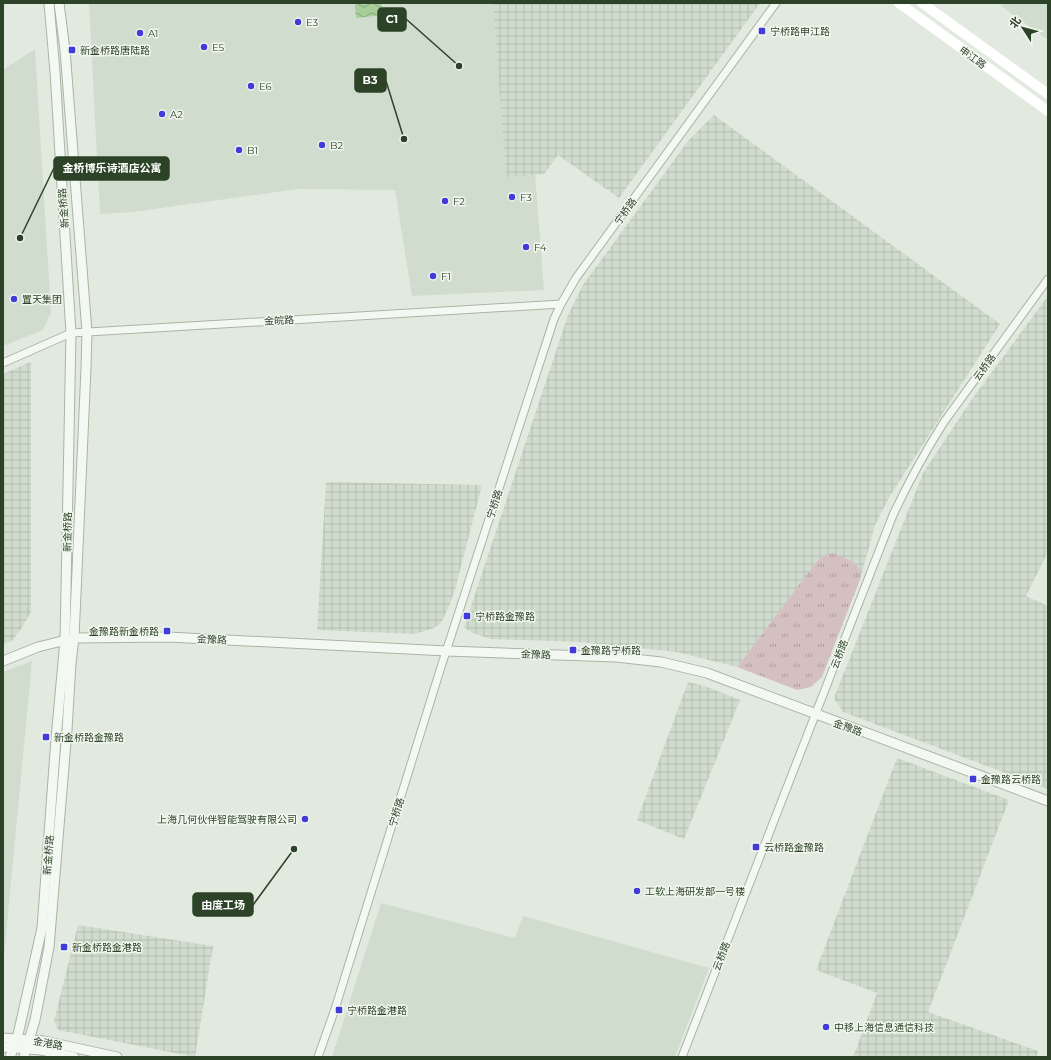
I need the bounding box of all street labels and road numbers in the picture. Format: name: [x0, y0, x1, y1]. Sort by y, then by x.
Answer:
street label: 申江路: [957, 43, 989, 71]
street label: 新金桥路: [56, 188, 71, 228]
street label: 宁桥路: [611, 195, 639, 227]
street label: 金皖路: [264, 313, 294, 328]
street label: 云桥路: [970, 351, 998, 383]
street label: 宁桥路: [484, 488, 505, 520]
street label: 新金桥路: [61, 512, 74, 552]
street label: 金豫路: [197, 632, 227, 647]
street label: 云桥路: [828, 638, 851, 671]
street label: 金豫路: [521, 647, 551, 662]
street label: 金豫路: [832, 716, 864, 739]
street label: 宁桥路: [386, 796, 407, 828]
street label: 新金桥路: [41, 835, 56, 875]
street label: 云桥路: [710, 940, 733, 973]
street label: 金港路: [32, 1034, 64, 1052]

